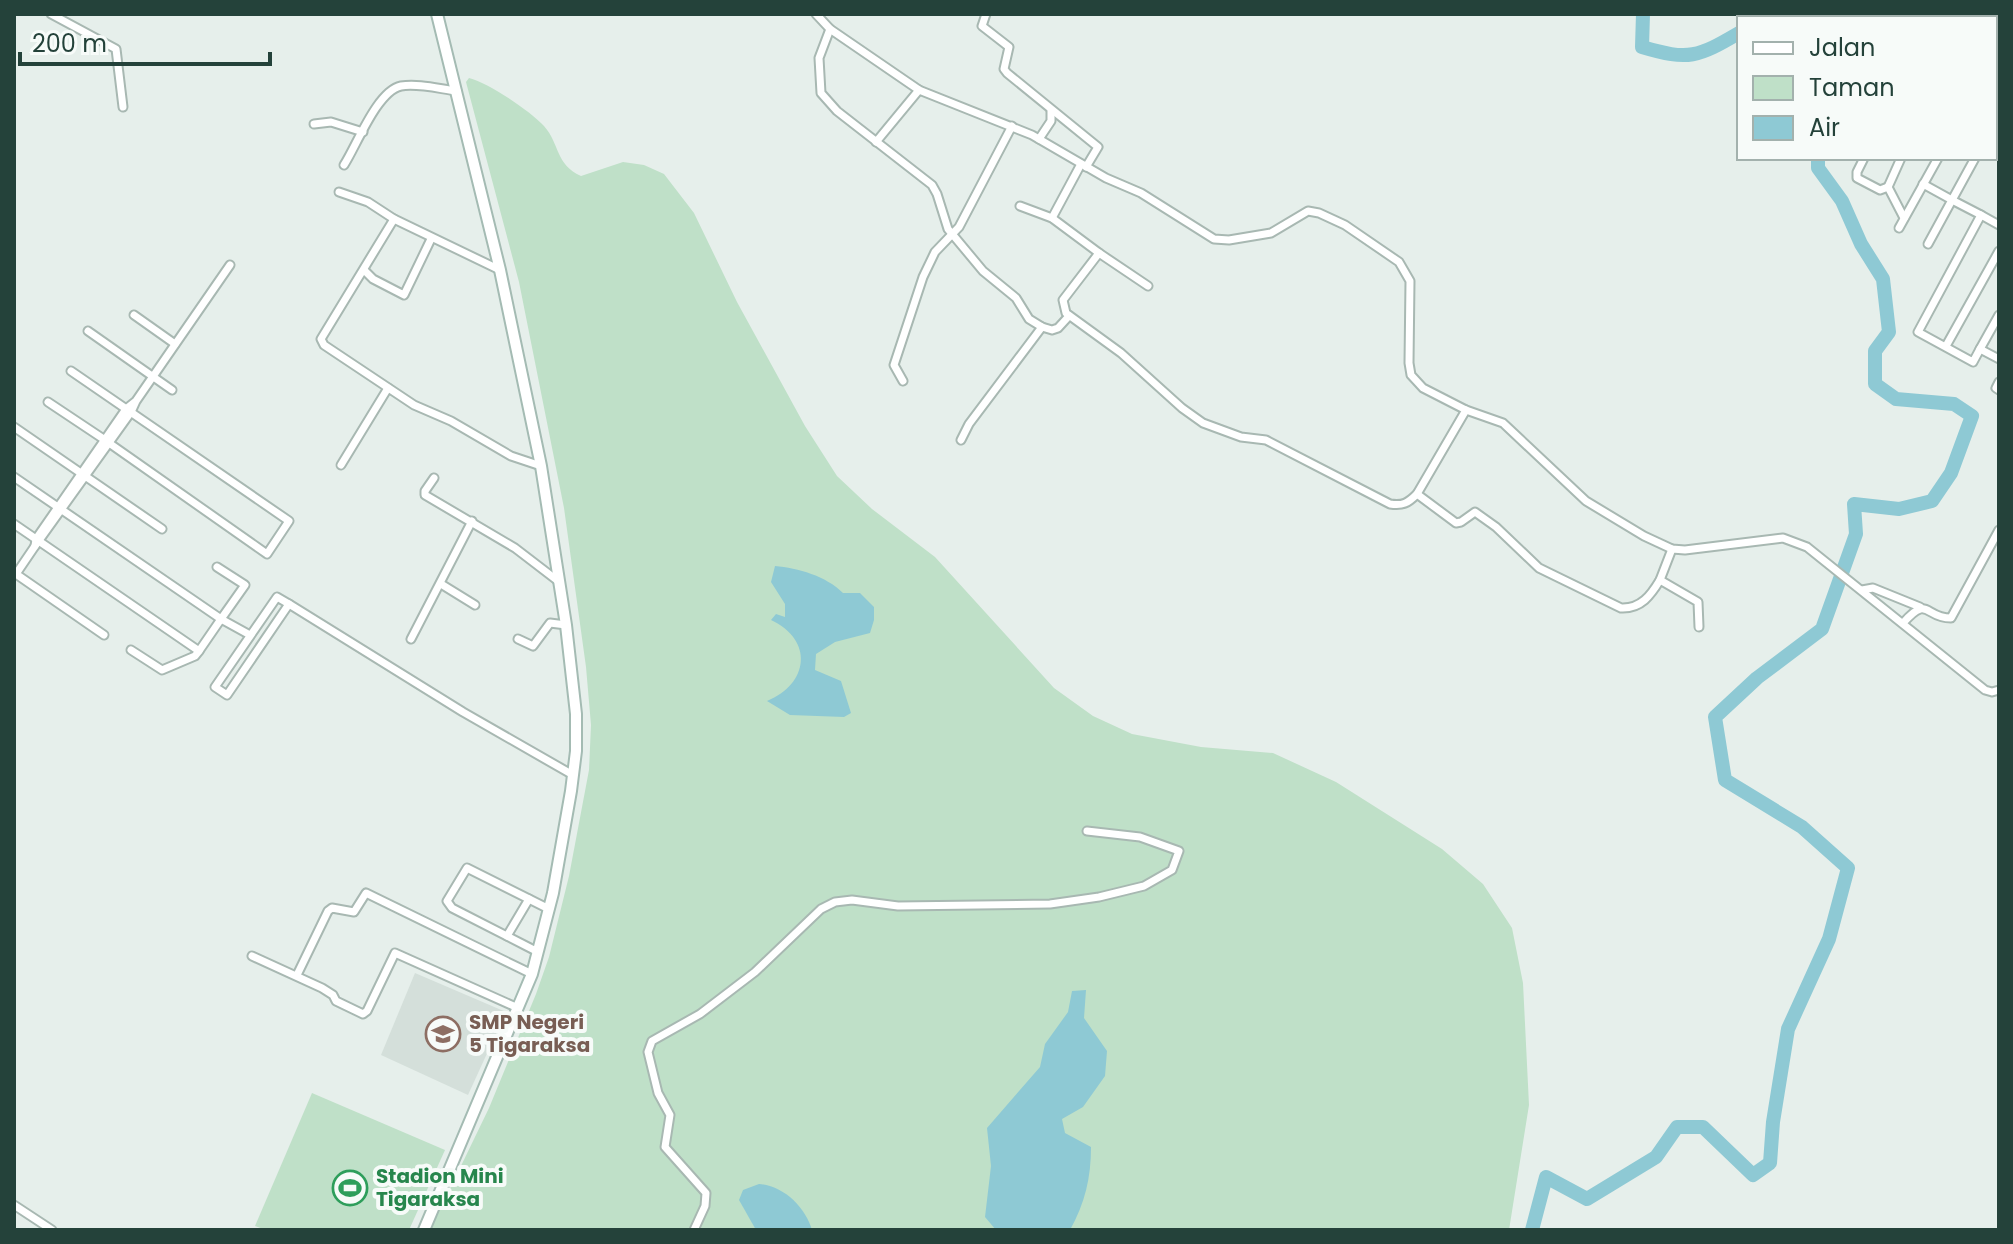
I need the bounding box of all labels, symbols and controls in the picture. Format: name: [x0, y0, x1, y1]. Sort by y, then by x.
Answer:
scale bar: [20, 16, 270, 66]
legend: [1737, 16, 1997, 160]
text: 200 m: [32, 27, 107, 60]
text: Jalan: [1809, 31, 1875, 64]
text: Taman: [1809, 71, 1895, 104]
text: Air: [1809, 111, 1840, 144]
place label: SMP Negeri 5 Tigaraksa: [469, 1008, 590, 1059]
school or university icon: SMP Negeri 5 Tigaraksa: [424, 1015, 462, 1053]
place label: Stadion Mini Tigaraksa: [376, 1162, 504, 1213]
sports icon: Stadion Mini Tigaraksa: [331, 1169, 369, 1207]

